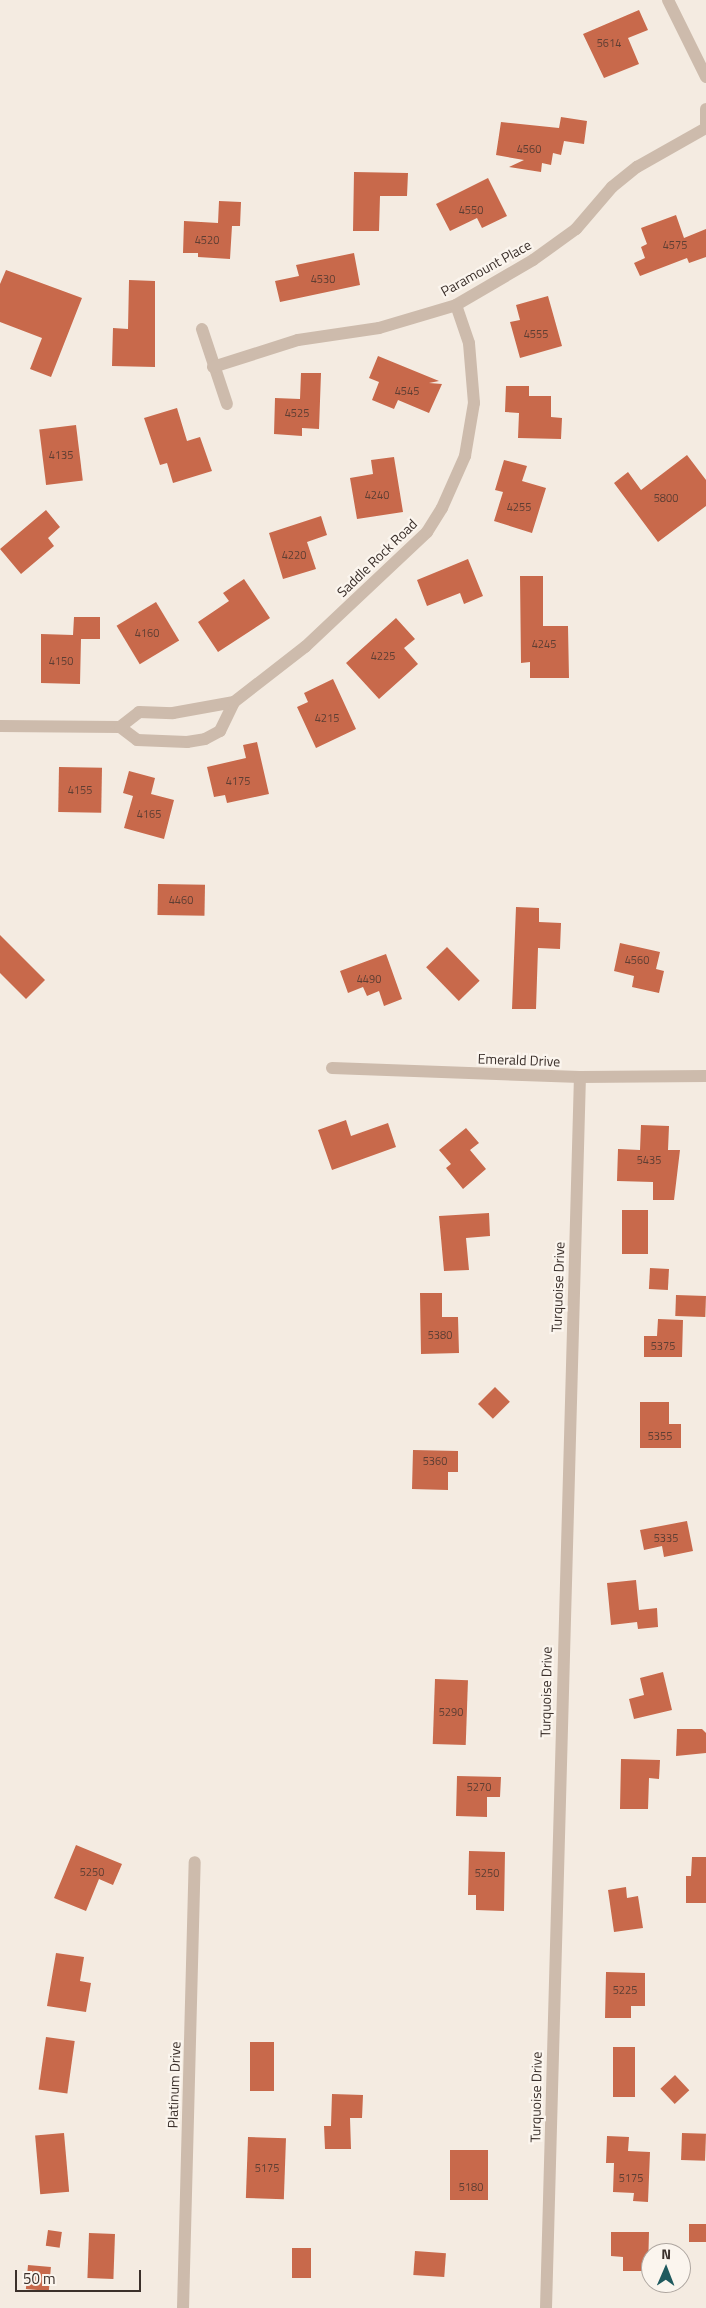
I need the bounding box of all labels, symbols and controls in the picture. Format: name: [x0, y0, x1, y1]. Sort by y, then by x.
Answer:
house number: 5614: [597, 36, 621, 50]
house number: 4560: [517, 142, 541, 156]
house number: 4550: [459, 203, 483, 217]
house number: 4520: [195, 233, 219, 247]
street label: Paramount Place: [438, 236, 534, 300]
house number: 4575: [663, 238, 687, 252]
house number: 4530: [311, 272, 335, 286]
house number: 4555: [524, 327, 548, 341]
house number: 4545: [395, 384, 419, 398]
house number: 4525: [285, 406, 309, 420]
house number: 4135: [49, 448, 73, 462]
house number: 4240: [365, 488, 389, 502]
house number: 5800: [654, 491, 678, 505]
house number: 4255: [507, 500, 531, 514]
street label: Saddle Rock Road: [333, 516, 421, 600]
house number: 4220: [282, 548, 306, 562]
house number: 4160: [135, 626, 159, 640]
house number: 4245: [532, 637, 556, 651]
house number: 4225: [371, 649, 395, 663]
house number: 4150: [49, 654, 73, 668]
house number: 4215: [315, 711, 339, 725]
house number: 4175: [226, 774, 250, 788]
house number: 4155: [68, 783, 92, 797]
house number: 4165: [137, 807, 161, 821]
house number: 4460: [169, 893, 193, 907]
house number: 4560: [625, 953, 649, 967]
house number: 4490: [357, 972, 381, 986]
street label: Emerald Drive: [477, 1050, 561, 1070]
house number: 5435: [637, 1153, 661, 1167]
street label: Turquoise Drive: [548, 1241, 568, 1333]
house number: 5380: [428, 1328, 452, 1342]
house number: 5375: [651, 1339, 675, 1353]
house number: 5355: [648, 1429, 672, 1443]
house number: 5360: [423, 1454, 447, 1468]
house number: 5335: [654, 1531, 678, 1545]
street label: Turquoise Drive: [537, 1646, 555, 1738]
house number: 5290: [439, 1705, 463, 1719]
house number: 5270: [467, 1780, 491, 1794]
house number: 5250: [80, 1865, 104, 1879]
house number: 5250: [475, 1866, 499, 1880]
house number: 5225: [613, 1983, 637, 1997]
street label: Platinum Drive: [164, 2041, 184, 2129]
street label: Turquoise Drive: [527, 2051, 545, 2143]
house number: 5175: [255, 2161, 279, 2175]
house number: 5175: [619, 2171, 643, 2185]
house number: 5180: [459, 2180, 483, 2194]
north arrow: [641, 2243, 691, 2293]
text: N: [661, 2243, 671, 2264]
scale bar: [18, 2260, 144, 2292]
text: 50 m: [23, 2267, 56, 2290]

